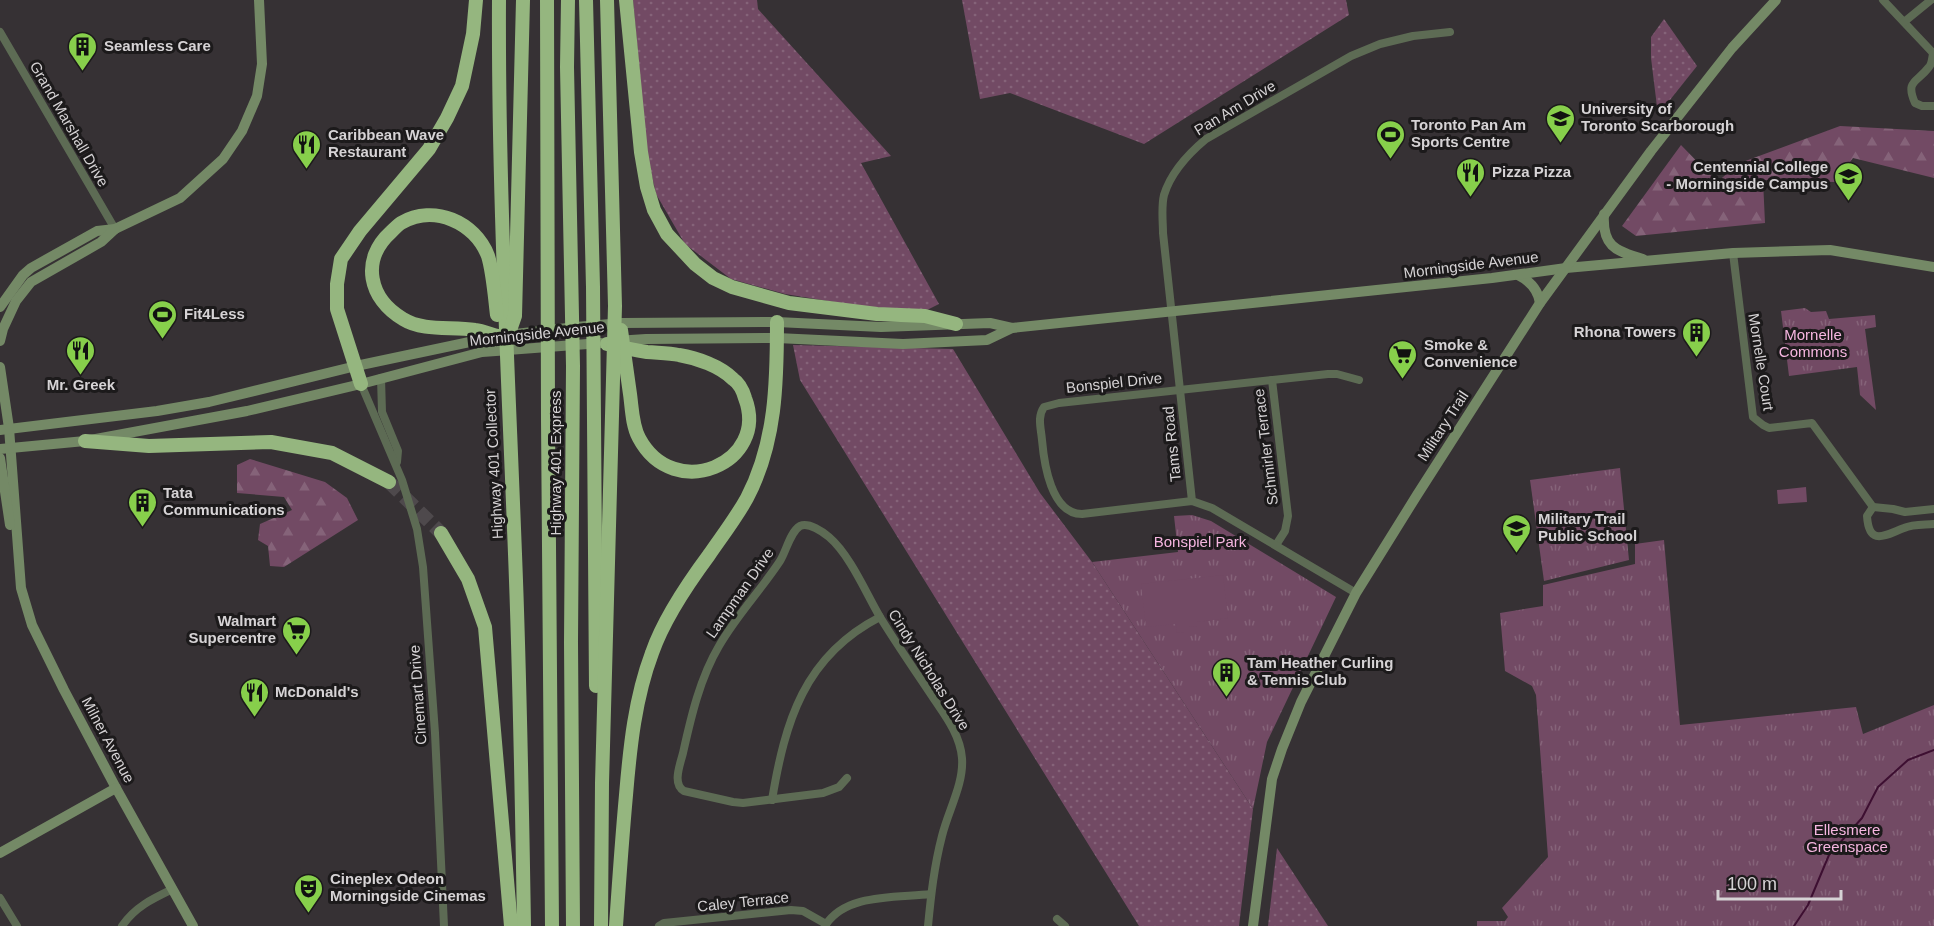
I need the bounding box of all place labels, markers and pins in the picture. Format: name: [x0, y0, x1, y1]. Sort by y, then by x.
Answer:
building icon: Seamless Care: [67, 30, 99, 72]
place label: Seamless Care: [104, 37, 211, 54]
place label: University of Toronto Scarborough: [1581, 100, 1734, 134]
school or university icon: University of Toronto Scarborough: [1544, 102, 1576, 144]
place label: Toronto Pan Am Sports Centre: [1411, 116, 1526, 150]
sports icon: Toronto Pan Am Sports Centre: [1374, 118, 1406, 160]
place label: Caribbean Wave Restaurant: [328, 126, 444, 160]
restaurant icon: Caribbean Wave Restaurant: [291, 128, 323, 170]
restaurant icon: Pizza Pizza: [1455, 156, 1487, 198]
place label: Centennial College - Morningside Campus: [1666, 158, 1828, 192]
school or university icon: Centennial College - Morningside Campus: [1833, 160, 1865, 202]
place label: Pizza Pizza: [1492, 163, 1572, 180]
sports icon: Fit4Less: [147, 298, 179, 340]
place label: Fit4Less: [184, 305, 245, 322]
building icon: Rhona Towers: [1681, 316, 1713, 358]
place label: Rhona Towers: [1574, 323, 1676, 340]
restaurant icon: Mr. Greek: [65, 334, 97, 376]
place label: Smoke & Convenience: [1424, 336, 1517, 370]
supermarket icon: Smoke & Convenience: [1387, 338, 1419, 380]
place label: Mr. Greek: [47, 376, 116, 393]
place label: Tata Communications: [163, 484, 285, 518]
building icon: Tata Communications: [126, 486, 158, 528]
place label: Military Trail Public School: [1538, 510, 1637, 544]
school or university icon: Military Trail Public School: [1501, 512, 1533, 554]
place label: Walmart Supercentre: [188, 612, 276, 646]
supermarket icon: Walmart Supercentre: [281, 614, 313, 656]
place label: Tam Heather Curling & Tennis Club: [1247, 654, 1393, 688]
building icon: Tam Heather Curling & Tennis Club: [1210, 656, 1242, 698]
restaurant icon: McDonald's: [238, 676, 270, 718]
place label: McDonald's: [275, 683, 359, 700]
place label: Cineplex Odeon Morningside Cinemas: [330, 870, 486, 904]
theatre icon: Cineplex Odeon Morningside Cinemas: [293, 872, 325, 914]

